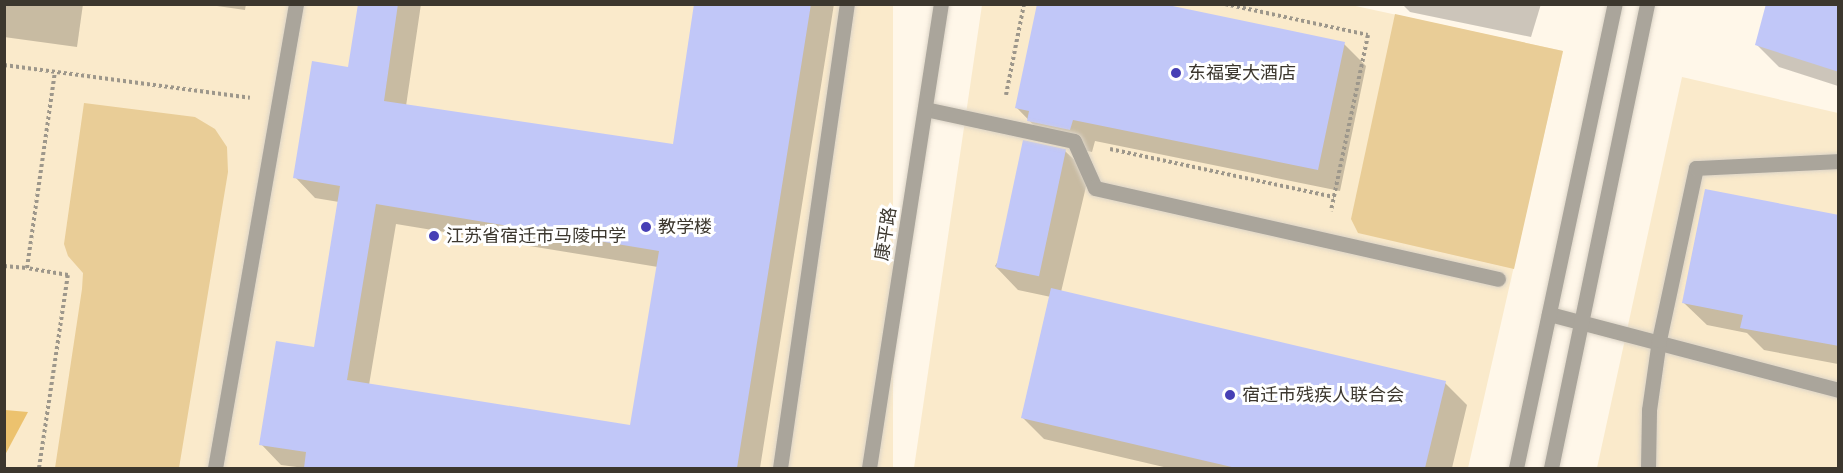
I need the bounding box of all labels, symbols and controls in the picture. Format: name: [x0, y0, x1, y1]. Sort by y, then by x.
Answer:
place label: 东福宴大酒店: [1188, 62, 1296, 84]
marker: 东福宴大酒店: [1169, 66, 1183, 80]
street label: 康平路: [871, 206, 901, 262]
place label: 教学楼: [658, 216, 712, 238]
marker: 教学楼: [639, 220, 653, 234]
place label: 江苏省宿迁市马陵中学: [446, 225, 626, 247]
marker: 江苏省宿迁市马陵中学: [427, 229, 441, 243]
place label: 宿迁市残疾人联合会: [1242, 384, 1404, 406]
marker: 宿迁市残疾人联合会: [1223, 388, 1237, 402]

